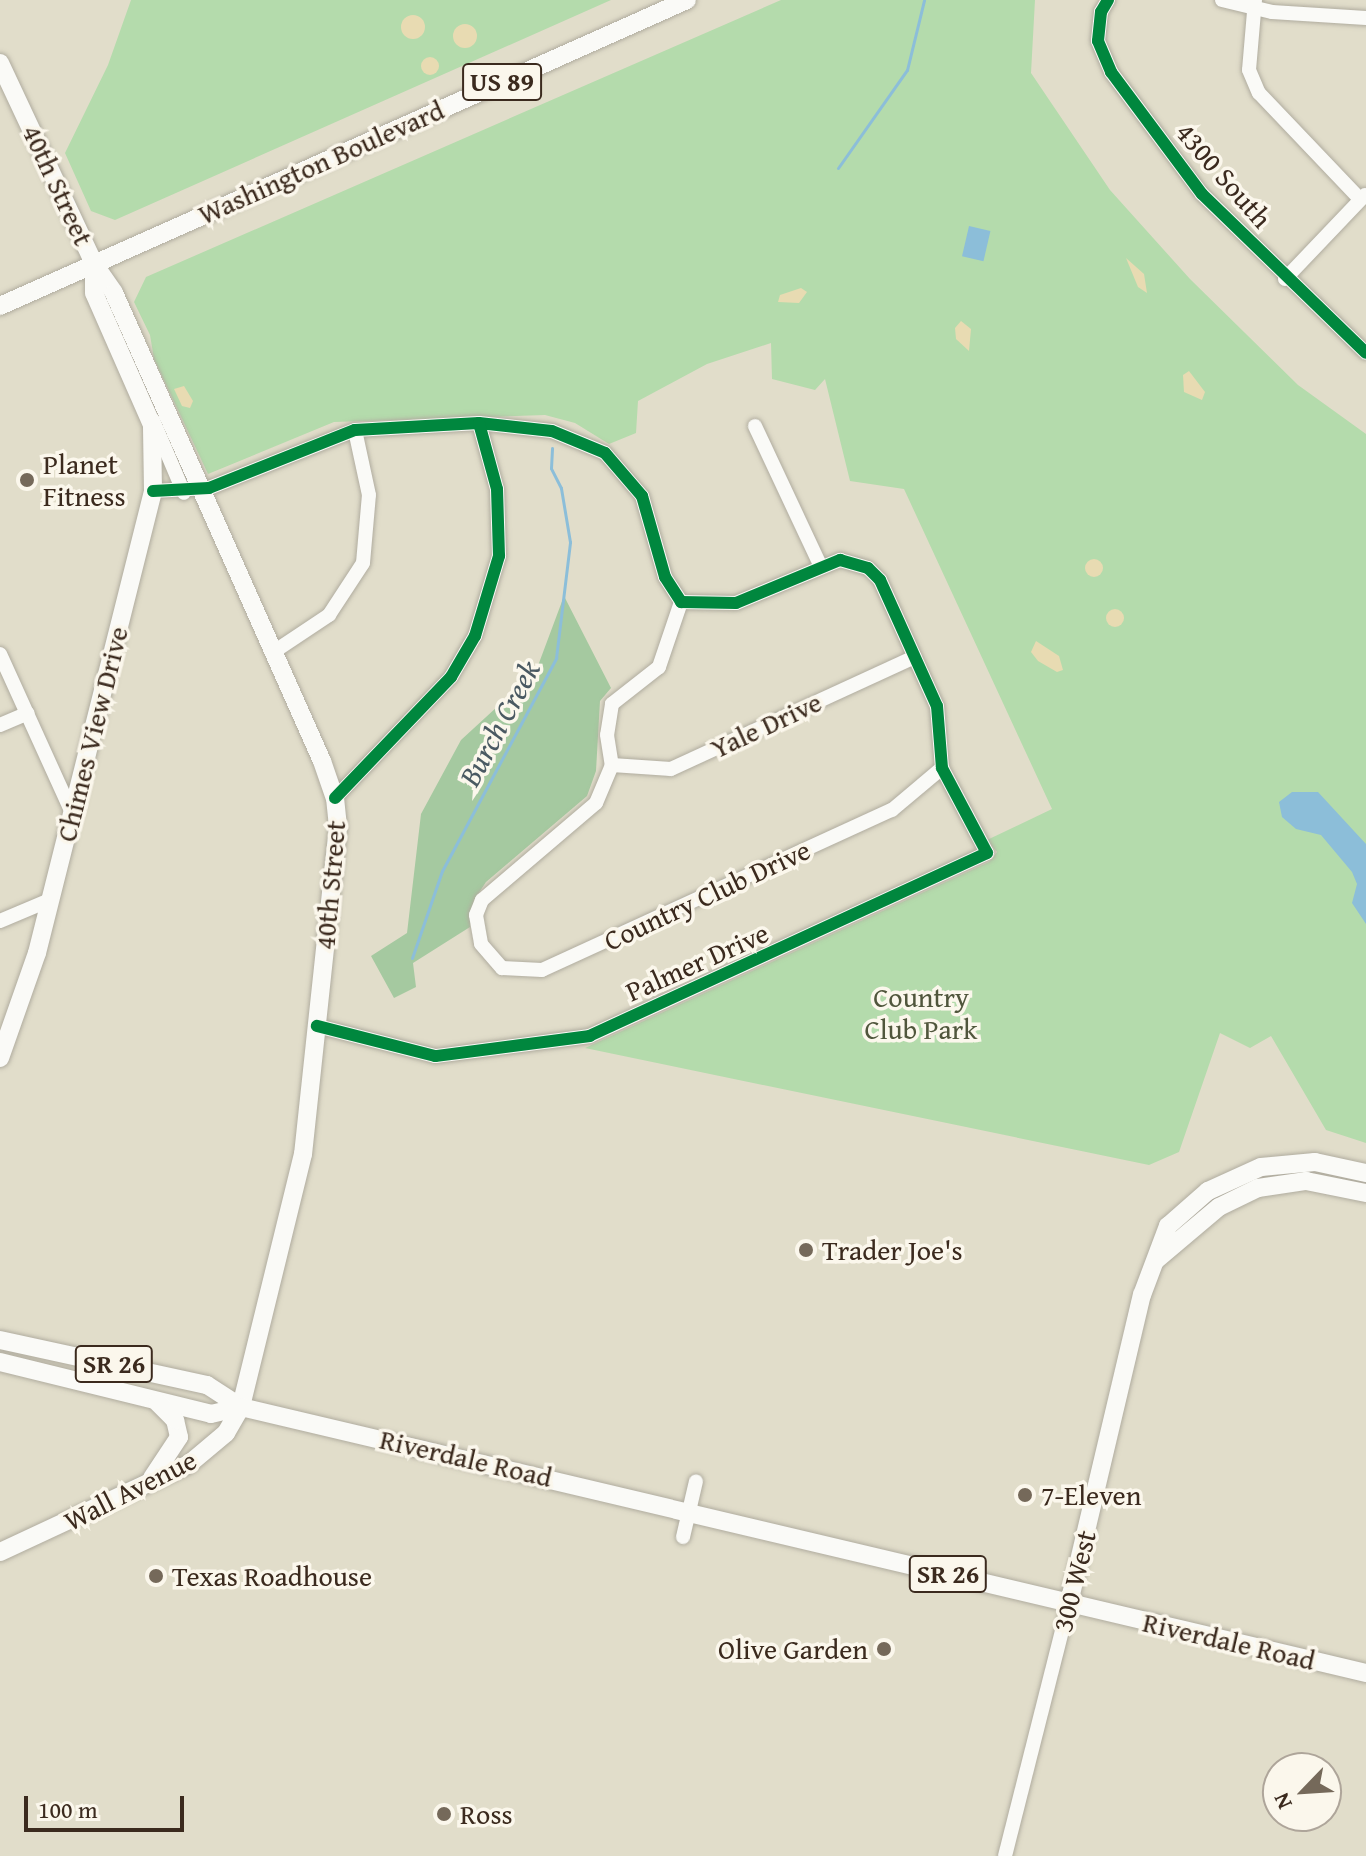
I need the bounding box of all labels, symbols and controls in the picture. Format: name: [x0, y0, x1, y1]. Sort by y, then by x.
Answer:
road number: US 89: [462, 60, 542, 104]
street label: Washington Boulevard: [193, 93, 449, 231]
street label: 4300 South: [1169, 115, 1279, 235]
street label: 40th Street: [15, 119, 101, 251]
place label: Planet Fitness: [43, 447, 125, 513]
marker: Planet Fitness: [18, 471, 36, 489]
street label: Chimes View Drive: [49, 623, 135, 845]
water label: Burch Creek: [451, 654, 547, 792]
street label: Yale Drive: [705, 685, 827, 765]
street label: 40th Street: [308, 819, 352, 951]
street label: Country Club Drive: [599, 833, 815, 957]
street label: Palmer Drive: [620, 916, 774, 1008]
park label: Country Club Park: [865, 980, 977, 1046]
place label: Trader Joe's: [822, 1233, 963, 1267]
marker: Trader Joe's: [797, 1241, 815, 1259]
road number: SR 26: [74, 1342, 154, 1386]
street label: Riverdale Road: [377, 1422, 555, 1494]
street label: Wall Avenue: [58, 1442, 202, 1538]
place label: 7-Eleven: [1041, 1478, 1141, 1512]
marker: 7-Eleven: [1016, 1486, 1034, 1504]
street label: 300 West: [1045, 1527, 1103, 1635]
road number: SR 26: [908, 1552, 988, 1596]
place label: Texas Roadhouse: [172, 1559, 372, 1593]
marker: Texas Roadhouse: [147, 1567, 165, 1585]
street label: Riverdale Road: [1140, 1605, 1318, 1677]
place label: Olive Garden: [718, 1632, 868, 1666]
marker: Olive Garden: [875, 1640, 893, 1658]
north arrow: [1262, 1752, 1342, 1832]
scale bar: [28, 1780, 188, 1830]
text: N: [1264, 1788, 1300, 1815]
text: 100 m: [38, 1792, 98, 1827]
place label: Ross: [460, 1797, 513, 1831]
marker: Ross: [435, 1805, 453, 1823]

